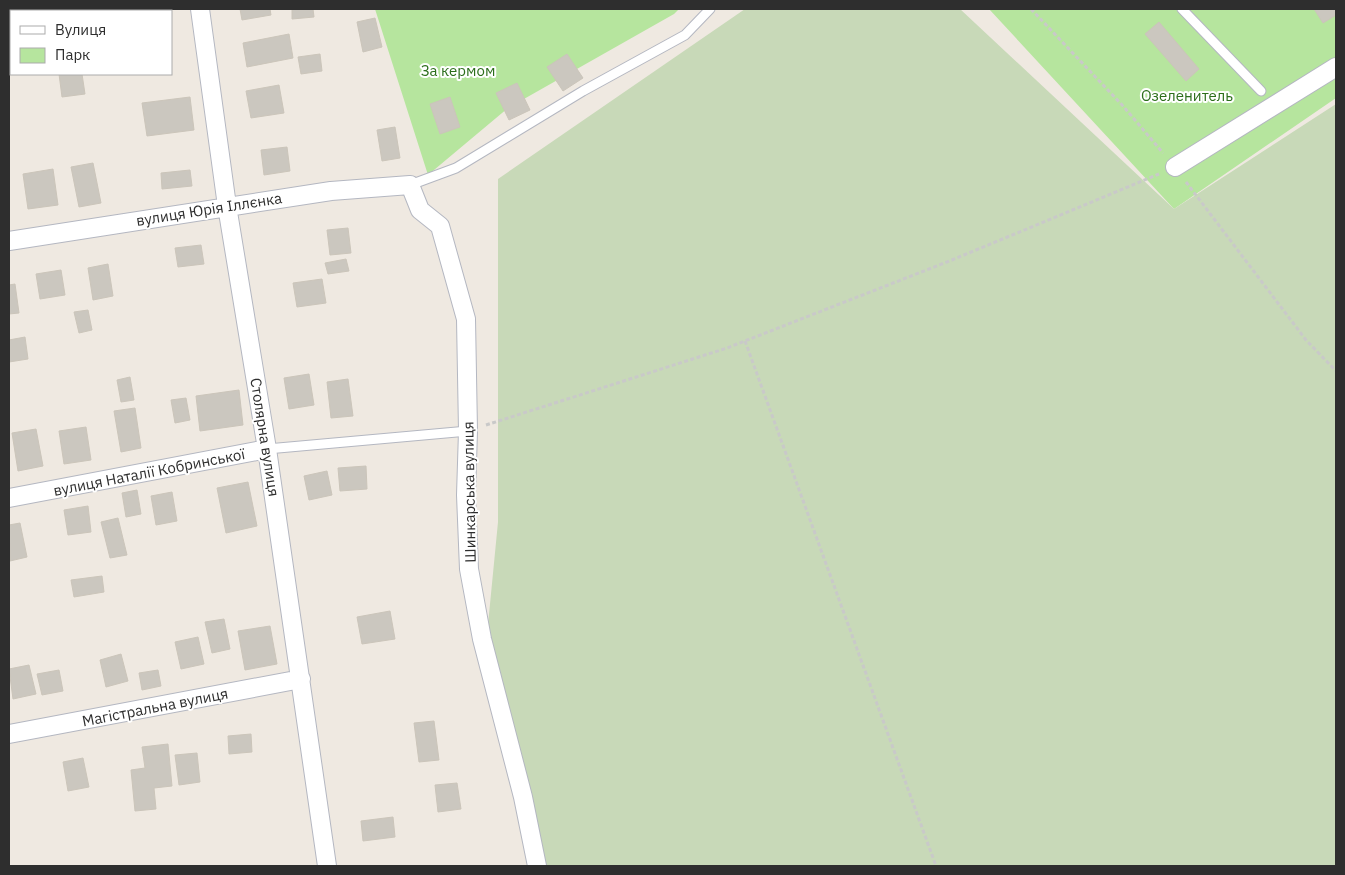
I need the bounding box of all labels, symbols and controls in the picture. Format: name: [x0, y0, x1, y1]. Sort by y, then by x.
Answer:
legend: [10, 10, 172, 75]
text: Вулиця: [55, 20, 106, 39]
text: Парк: [55, 45, 90, 64]
park label: За кермом: [421, 61, 495, 80]
park label: Озеленитель: [1141, 86, 1233, 105]
street label: вулиця Юрія Іллєнка: [135, 188, 283, 230]
street label: Столярна вулиця: [246, 376, 284, 498]
street label: Шинкарська вулиця: [458, 421, 480, 563]
street label: вулиця Наталії Кобринської: [52, 444, 247, 500]
street label: Магістральна вулиця: [80, 684, 230, 730]

